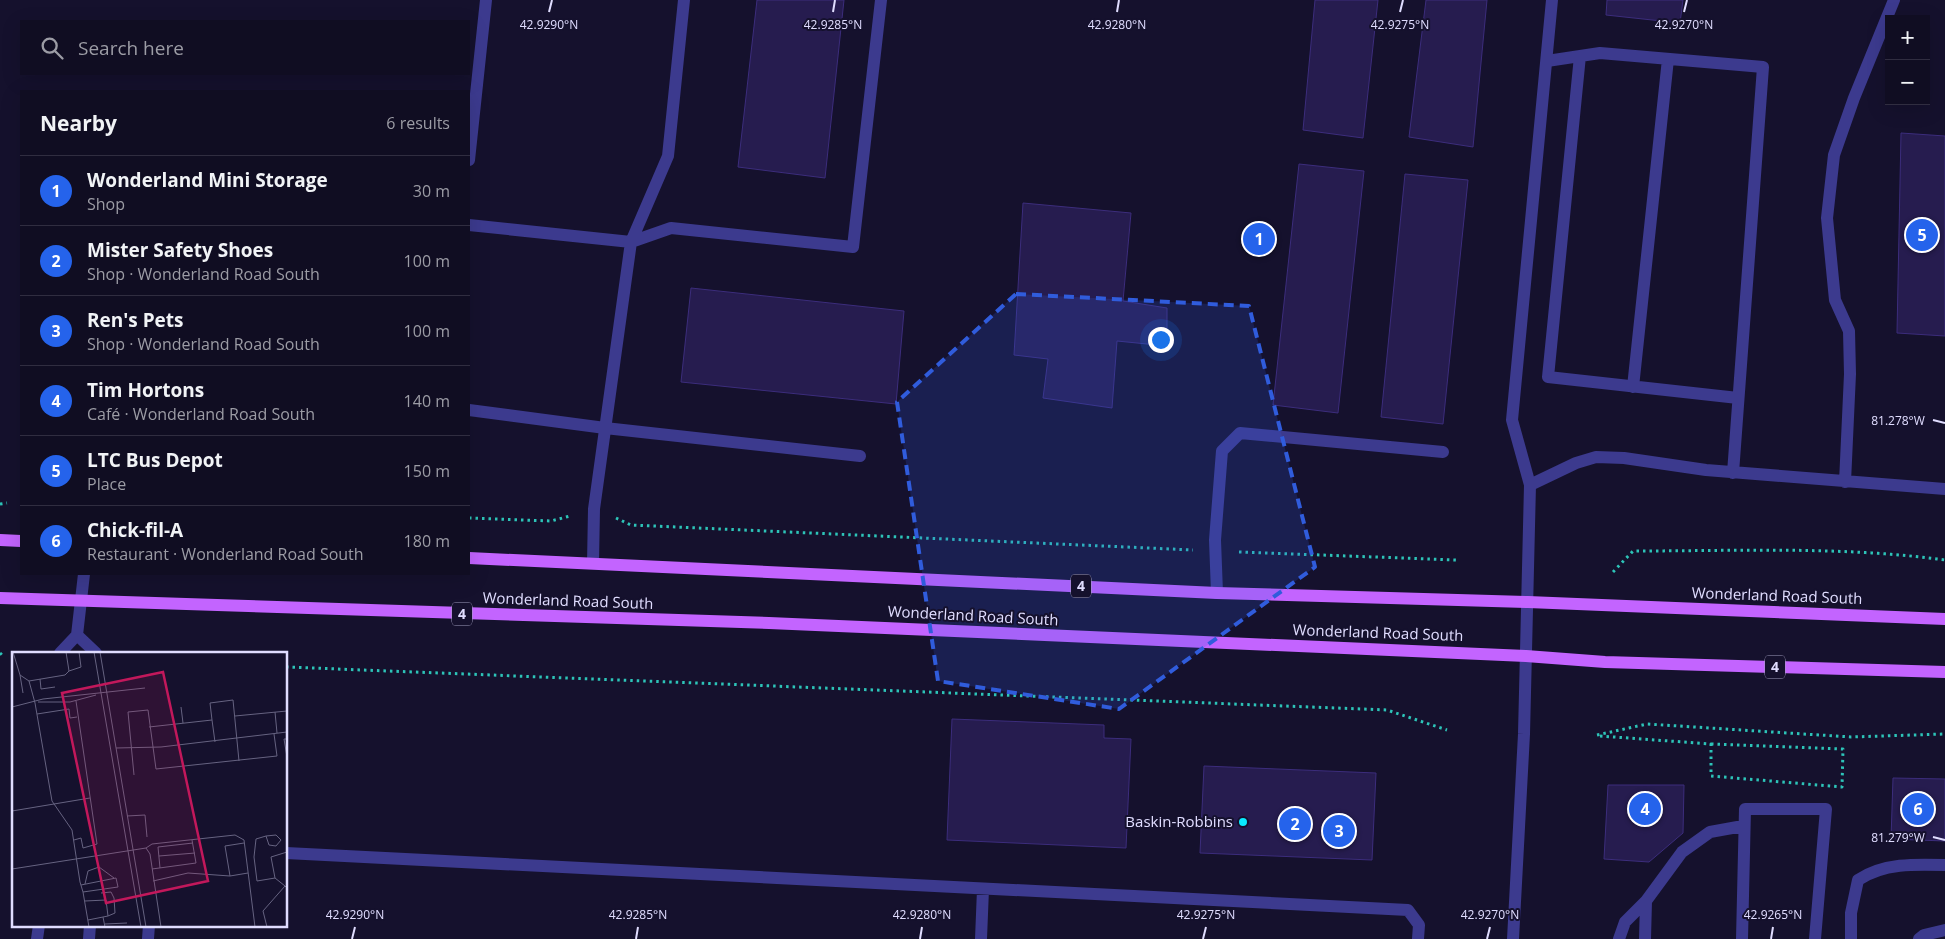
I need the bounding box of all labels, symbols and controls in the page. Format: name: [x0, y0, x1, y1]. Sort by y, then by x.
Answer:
map controls: [1885, 15, 1930, 105]
button: +: [1885, 15, 1930, 60]
text: 42.9290°N: [520, 16, 578, 33]
text: 42.9285°N: [804, 16, 862, 33]
text: 42.9280°N: [1088, 16, 1146, 33]
text: 42.9275°N: [1371, 16, 1429, 33]
text: 42.9270°N: [1655, 16, 1713, 33]
search box: [20, 20, 470, 75]
icon: search: [38, 34, 66, 62]
text: Search here: [78, 35, 184, 61]
button: −: [1885, 60, 1930, 105]
text: Nearby: [40, 109, 117, 137]
text: 6 results: [386, 112, 450, 134]
text: Wonderland Mini Storage: [87, 167, 328, 193]
text: 1: [51, 180, 61, 202]
text: 30 m: [413, 180, 450, 202]
text: Shop: [87, 193, 125, 215]
pin: 5: [1906, 216, 1938, 254]
pin: 1: [1243, 220, 1275, 258]
text: Mister Safety Shoes: [87, 237, 273, 263]
text: 2: [51, 250, 61, 272]
text: 100 m: [404, 250, 450, 272]
text: Shop · Wonderland Road South: [87, 263, 320, 285]
text: Ren's Pets: [87, 307, 184, 333]
text: 3: [51, 320, 61, 342]
text: 100 m: [404, 320, 450, 342]
your location: [1148, 327, 1174, 353]
text: Shop · Wonderland Road South: [87, 333, 320, 355]
text: Tim Hortons: [87, 377, 204, 403]
text: 4: [51, 390, 61, 412]
text: 140 m: [404, 390, 450, 412]
text: Café · Wonderland Road South: [87, 403, 315, 425]
text: 81.278°W: [1871, 412, 1925, 429]
text: LTC Bus Depot: [87, 447, 223, 473]
text: 5: [51, 460, 61, 482]
text: 150 m: [404, 460, 450, 482]
text: Place: [87, 473, 126, 495]
text: Chick-fil-A: [87, 517, 183, 543]
text: 6: [51, 530, 61, 552]
text: 180 m: [404, 530, 450, 552]
text: Restaurant · Wonderland Road South: [87, 543, 364, 565]
road number: 4: [1071, 574, 1091, 598]
street label: Wonderland Road South: [1691, 582, 1863, 608]
street label: Wonderland Road South: [482, 587, 654, 613]
street label: Wonderland Road South: [887, 601, 1059, 629]
road number: 4: [452, 602, 472, 626]
street label: Wonderland Road South: [1292, 619, 1464, 645]
inset map: [12, 652, 288, 926]
road number: 4: [1765, 656, 1785, 679]
pin: 4: [1629, 790, 1661, 828]
pin: 6: [1902, 790, 1934, 828]
pin: 2: [1279, 805, 1311, 843]
place label: Baskin-Robbins: [1125, 811, 1233, 831]
pin: 3: [1323, 812, 1355, 850]
marker: Baskin-Robbins: [1237, 816, 1249, 828]
text: 81.279°W: [1871, 829, 1925, 846]
text: 42.9290°N: [326, 906, 384, 923]
text: 42.9285°N: [609, 906, 667, 923]
text: 42.9280°N: [893, 906, 951, 923]
text: 42.9275°N: [1177, 906, 1235, 923]
text: 42.9270°N: [1461, 906, 1519, 923]
text: 42.9265°N: [1744, 906, 1802, 923]

